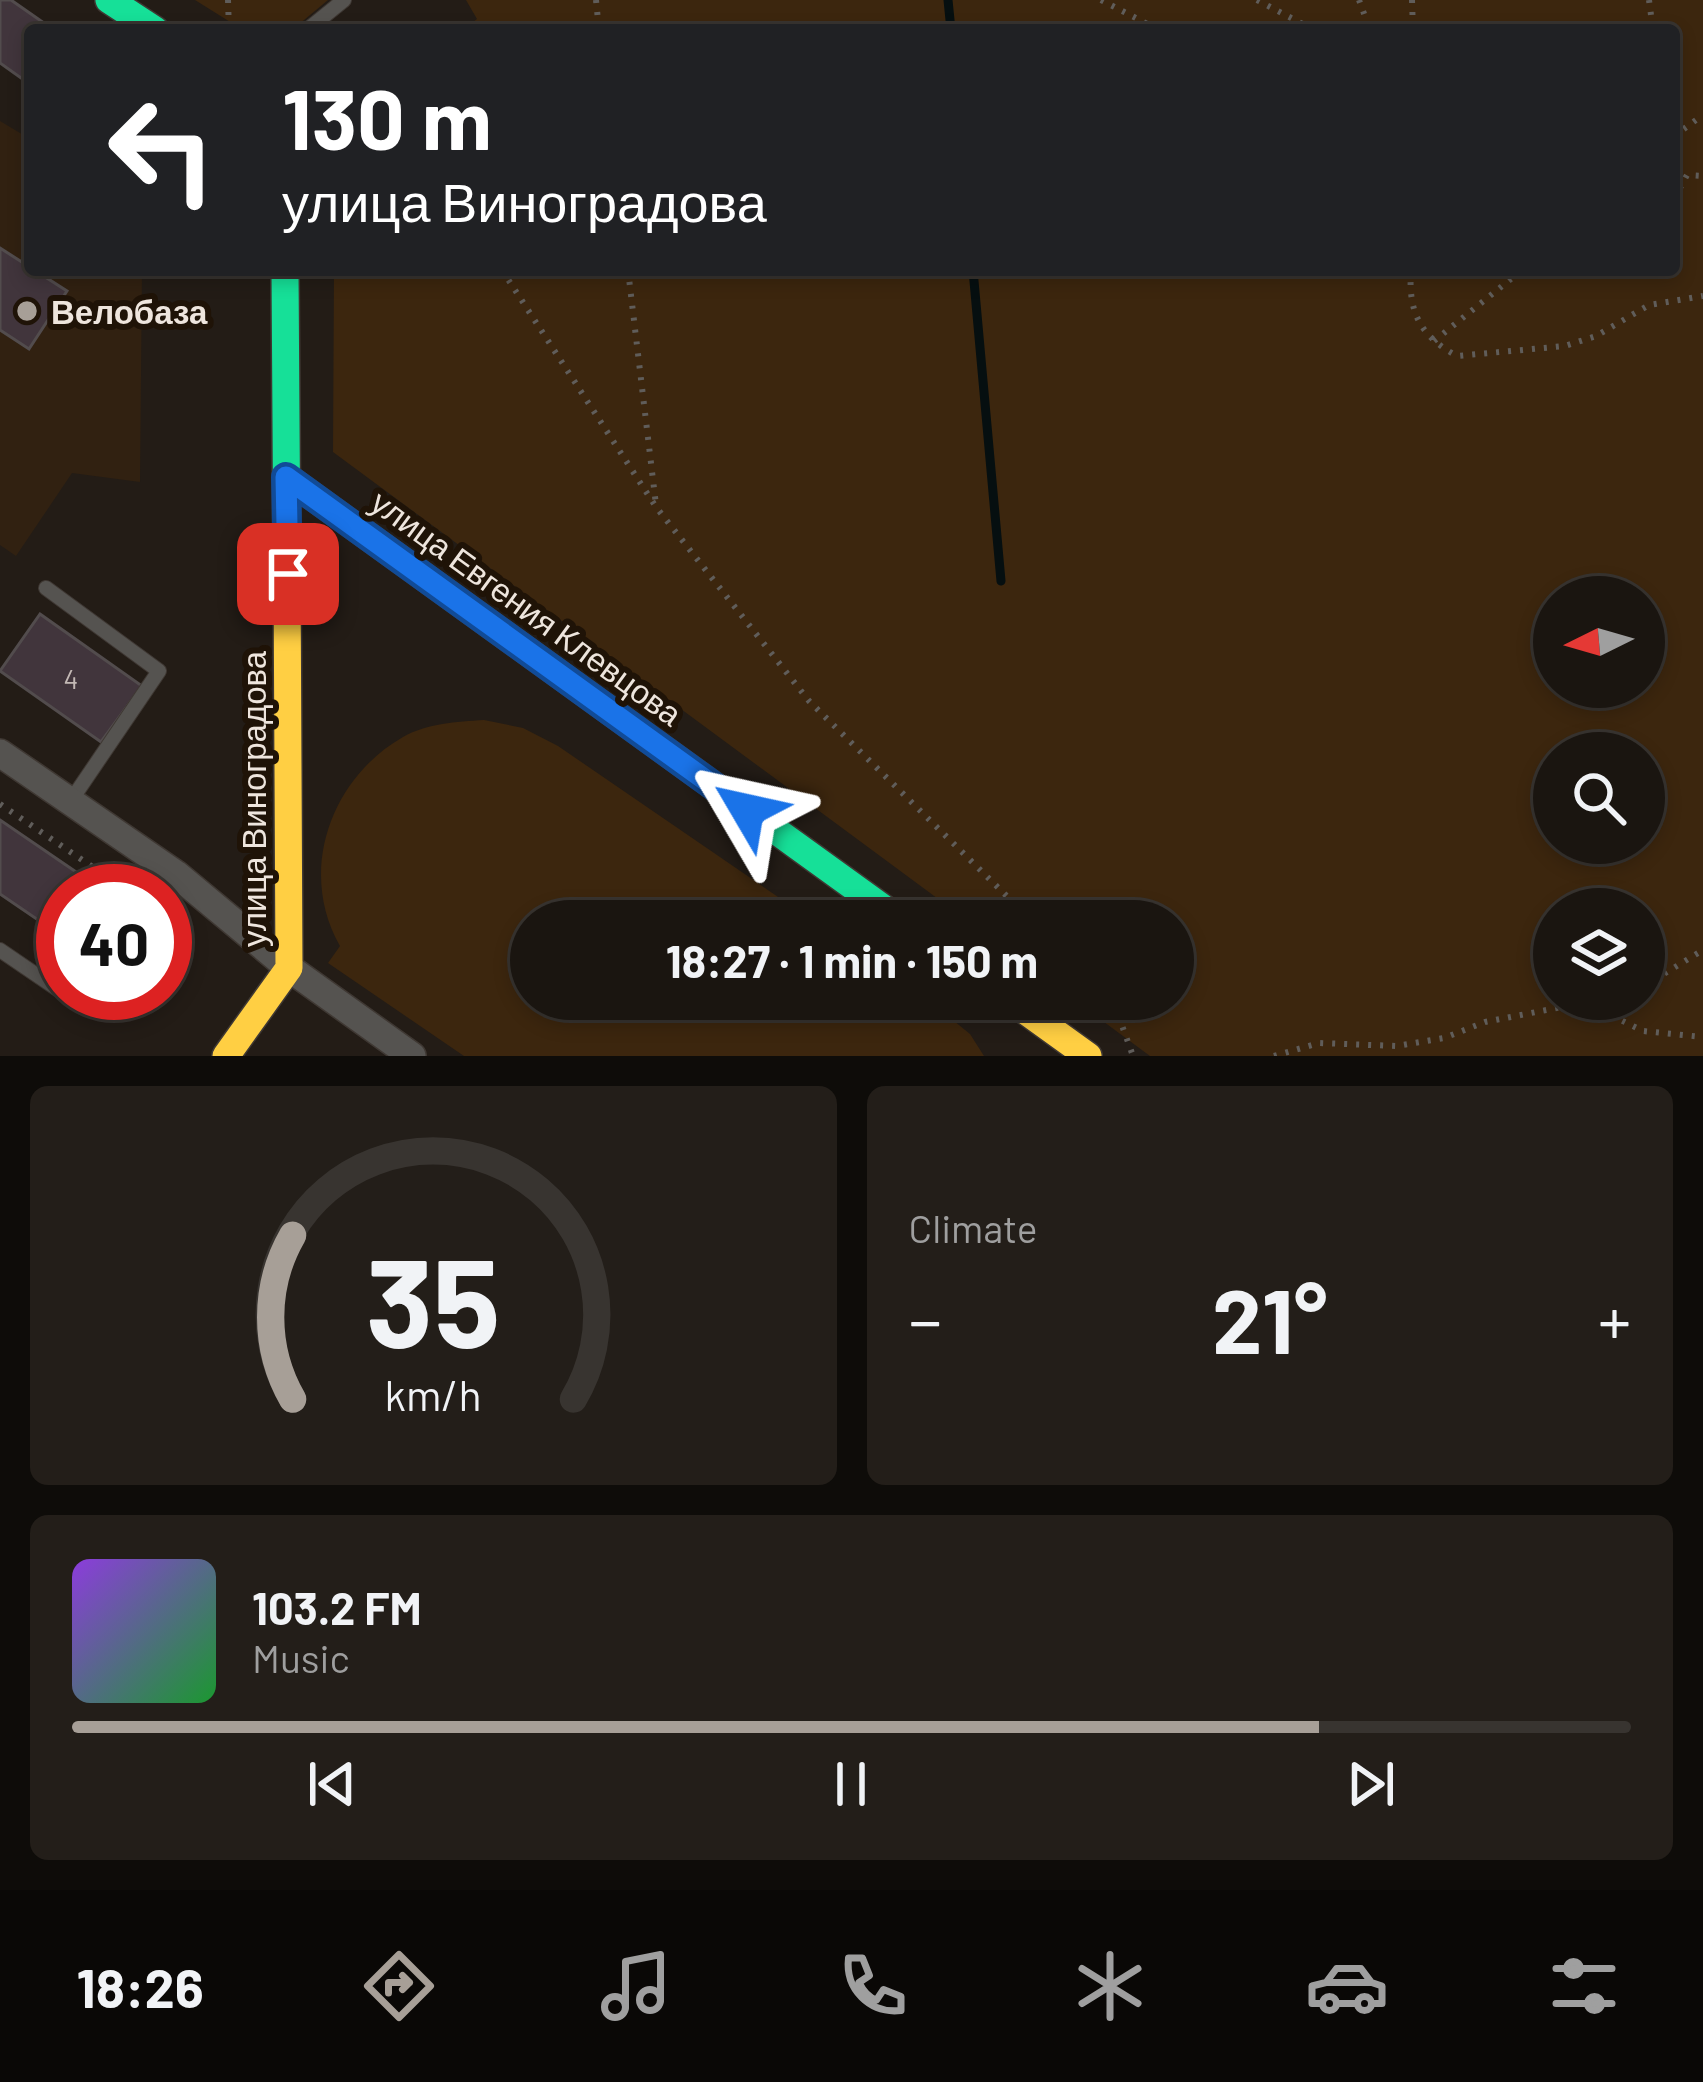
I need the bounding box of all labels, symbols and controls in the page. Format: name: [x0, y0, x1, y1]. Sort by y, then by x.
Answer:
text: 130 m: [282, 66, 492, 167]
icon: left: [84, 72, 240, 228]
text: улица Виноградова: [282, 168, 767, 233]
place label: Велобаза: [51, 291, 208, 331]
marker: Велобаза: [14, 298, 40, 324]
street label: улица Евгения Клевцова: [364, 481, 691, 734]
pin: [237, 523, 339, 625]
icon: arrive: [255, 541, 321, 607]
north arrow: [1533, 576, 1665, 708]
map controls: [1533, 576, 1665, 1020]
street label: улица Виноградова: [233, 650, 273, 947]
house number: 4: [64, 662, 78, 694]
button: search: [1533, 732, 1665, 864]
position arrow: [684, 747, 810, 873]
speed limit sign: 40: [36, 864, 192, 1020]
button: layers: [1533, 888, 1665, 1020]
text: 18:27 · 1 min · 150 m: [666, 933, 1038, 987]
text: Climate: [909, 1204, 1038, 1251]
text: 35: [366, 1223, 501, 1373]
text: 21°: [1212, 1264, 1328, 1372]
text: −: [909, 1279, 942, 1358]
text: +: [1598, 1279, 1631, 1358]
text: km/h: [385, 1367, 482, 1419]
text: 103.2 FM: [252, 1580, 422, 1634]
text: Music: [252, 1634, 350, 1681]
icon: previous: [299, 1751, 365, 1817]
icon: pause: [818, 1751, 884, 1817]
icon: next: [1338, 1751, 1404, 1817]
icon: directions: [357, 1944, 441, 2028]
icon: music: [594, 1944, 678, 2028]
icon: phone: [831, 1944, 915, 2028]
icon: climate: [1068, 1944, 1152, 2028]
icon: car: [1305, 1944, 1389, 2028]
icon: filters: [1542, 1944, 1626, 2028]
text: 18:26: [77, 1954, 204, 2019]

